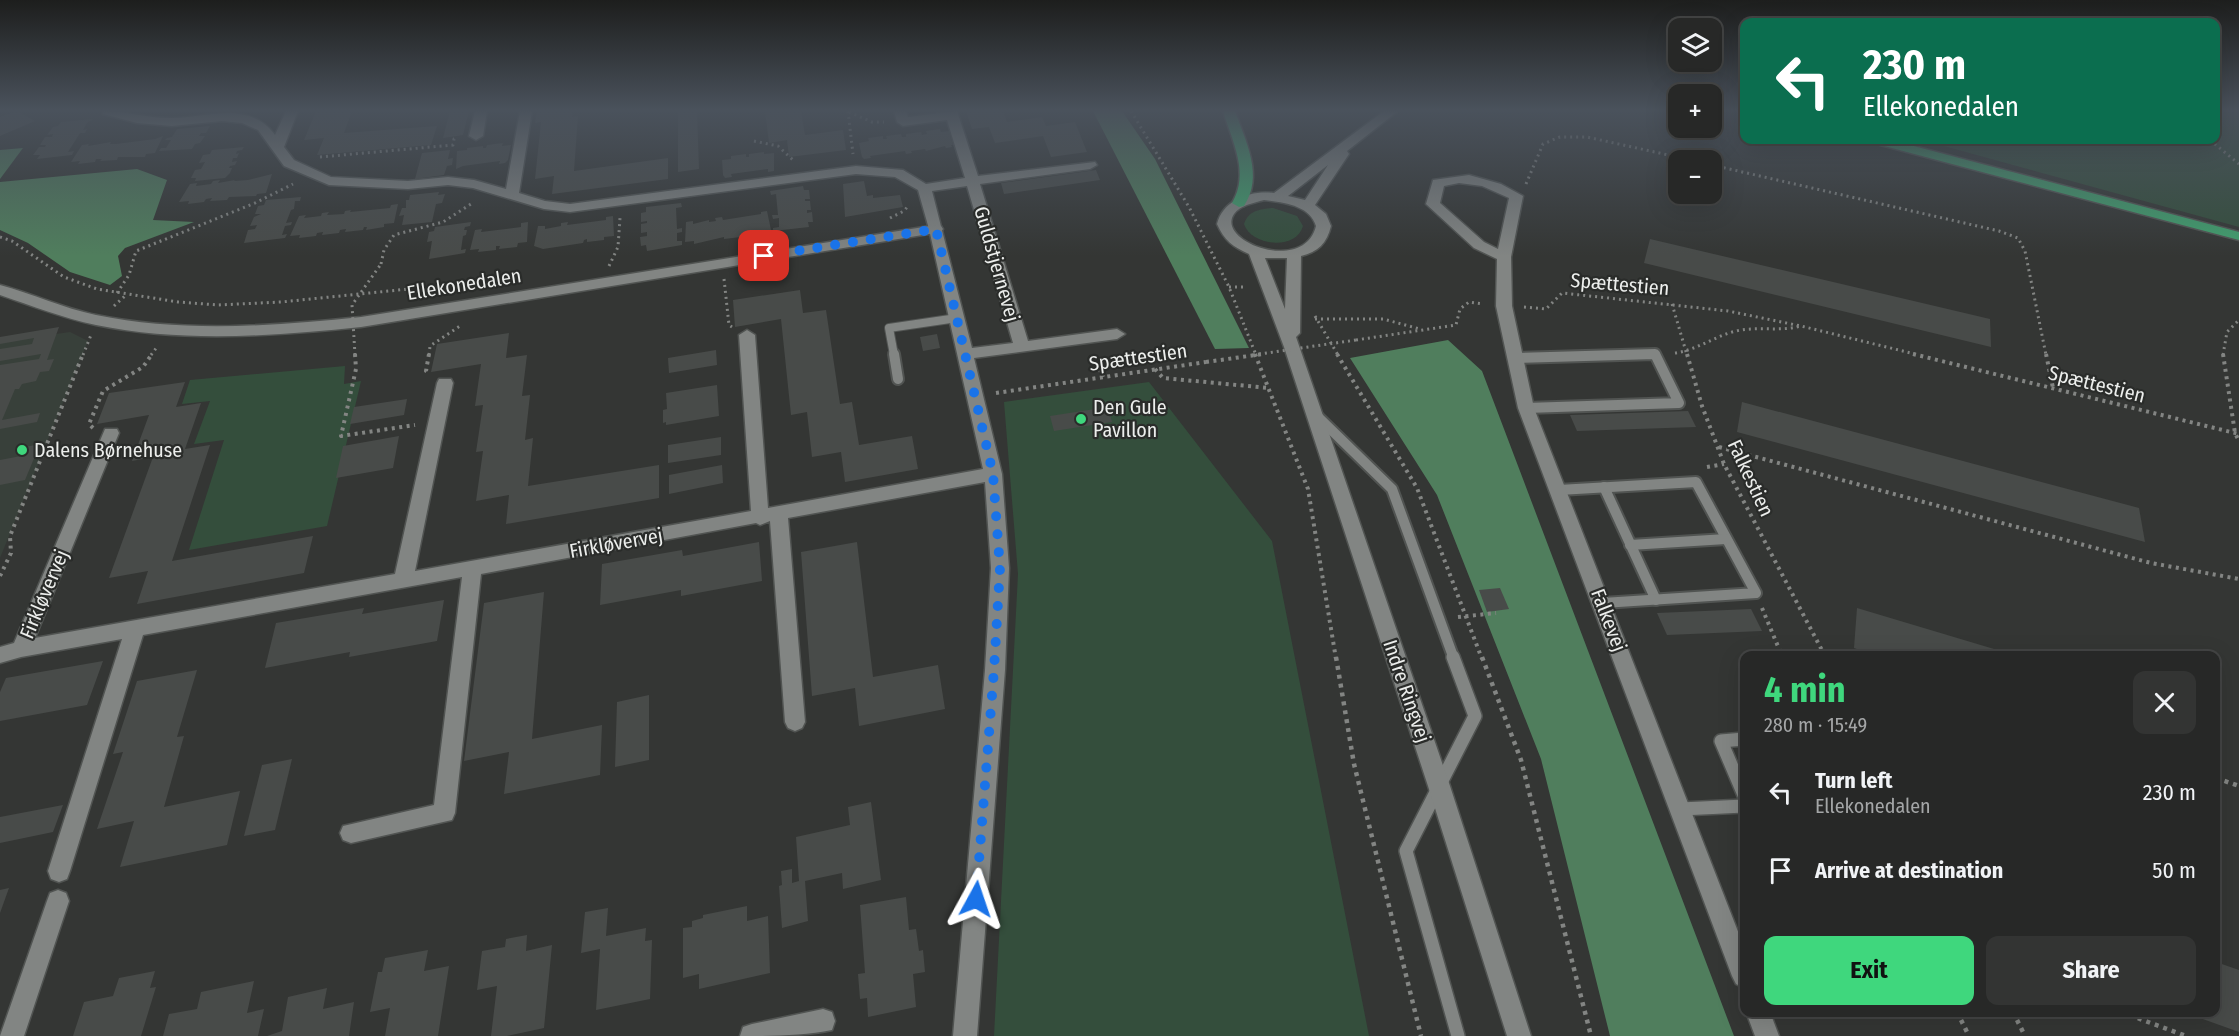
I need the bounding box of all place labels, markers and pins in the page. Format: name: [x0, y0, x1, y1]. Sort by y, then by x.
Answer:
pin: [738, 230, 789, 281]
place label: Den Gule Pavillon: [1093, 395, 1167, 442]
marker: Den Gule Pavillon: [1074, 412, 1088, 426]
place label: Dalens Børnehuse: [34, 438, 182, 462]
marker: Dalens Børnehuse: [15, 443, 29, 457]

